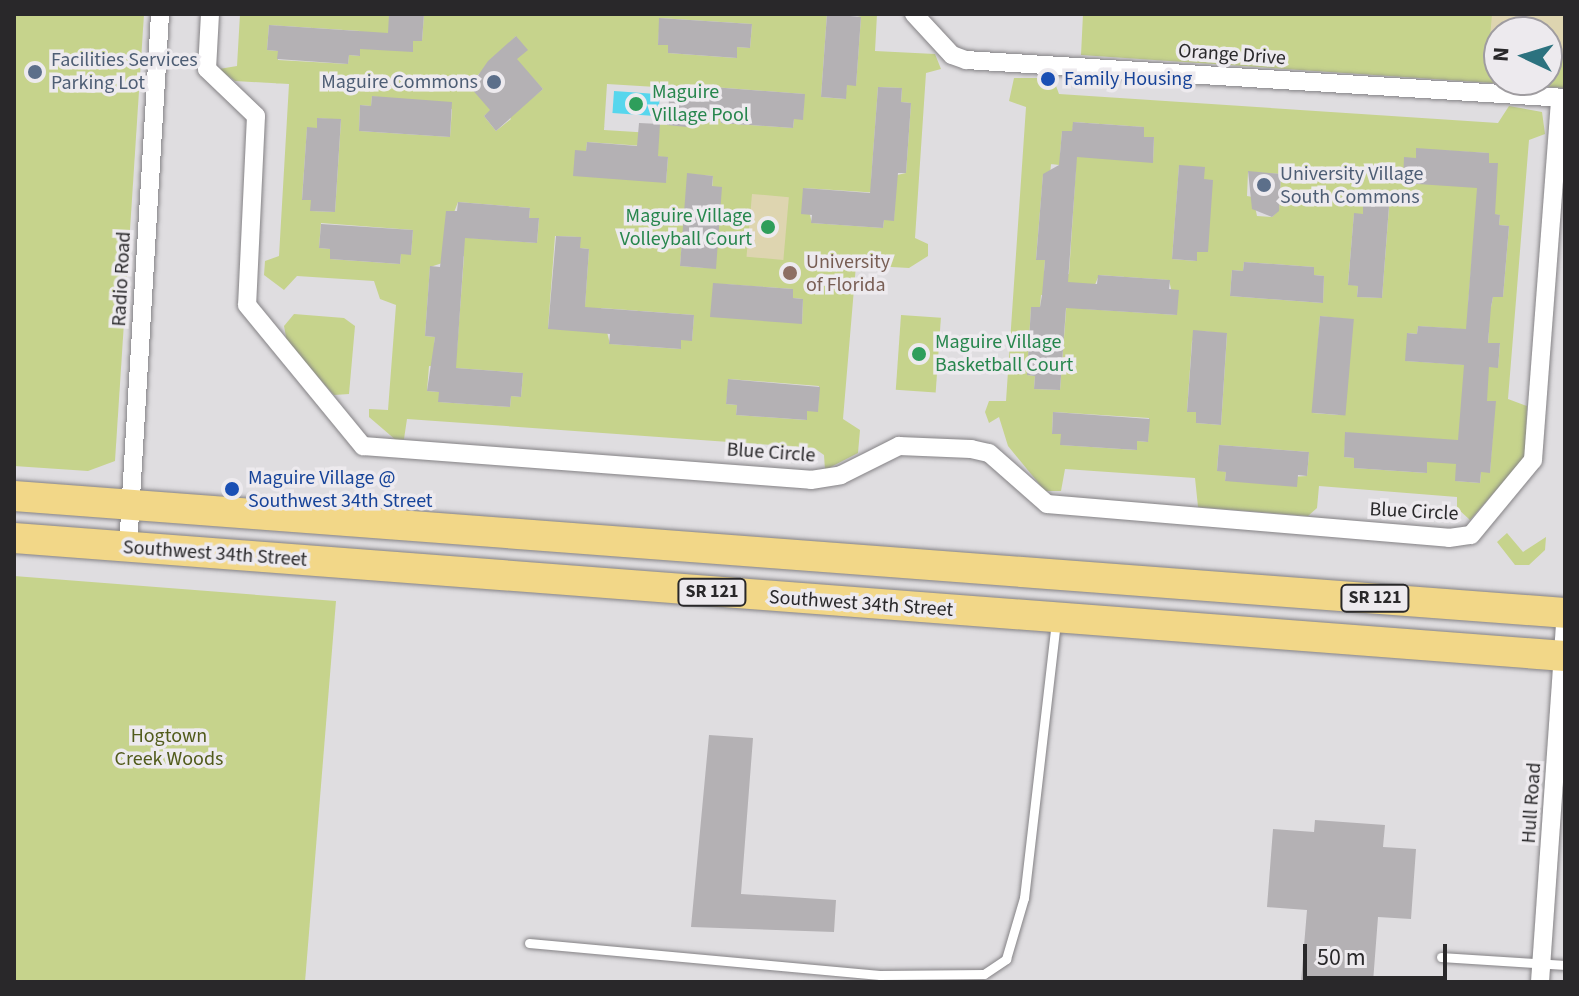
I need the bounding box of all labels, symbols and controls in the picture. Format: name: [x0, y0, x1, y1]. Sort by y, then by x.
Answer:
north arrow: [1483, 16, 1563, 96]
street label: Orange Drive: [1177, 39, 1287, 71]
text: N: [1485, 46, 1518, 63]
place label: Facilities Services Parking Lot: [51, 48, 198, 95]
marker: Facilities Services Parking Lot: [26, 63, 44, 81]
place label: Family Housing: [1064, 67, 1192, 91]
place label: Maguire Commons: [321, 70, 478, 94]
marker: Family Housing: [1039, 70, 1057, 88]
marker: Maguire Commons: [485, 73, 503, 91]
place label: Maguire Village Pool: [652, 80, 749, 127]
marker: Maguire Village Pool: [627, 95, 645, 113]
place label: University Village South Commons: [1280, 162, 1423, 209]
marker: University Village South Commons: [1255, 176, 1273, 194]
place label: Maguire Village Volleyball Court: [620, 204, 752, 251]
marker: Maguire Village Volleyball Court: [759, 218, 777, 236]
street label: Radio Road: [108, 231, 136, 327]
place label: University of Florida: [806, 250, 890, 297]
marker: University of Florida: [781, 264, 799, 282]
place label: Maguire Village Basketball Court: [935, 330, 1073, 377]
marker: Maguire Village Basketball Court: [910, 345, 928, 363]
street label: Blue Circle: [726, 438, 816, 468]
place label: Maguire Village @ Southwest 34th Street: [248, 466, 433, 513]
marker: Maguire Village @ Southwest 34th Street: [223, 480, 241, 498]
street label: Blue Circle: [1369, 498, 1459, 526]
street label: Southwest 34th Street: [122, 536, 308, 572]
road number: SR 121: [676, 578, 748, 606]
road number: SR 121: [1339, 584, 1411, 612]
street label: Southwest 34th Street: [768, 586, 954, 622]
park label: Hogtown Creek Woods: [115, 724, 223, 771]
street label: Hull Road: [1517, 762, 1547, 844]
scale bar: [1307, 928, 1451, 978]
text: 50 m: [1317, 940, 1366, 975]

